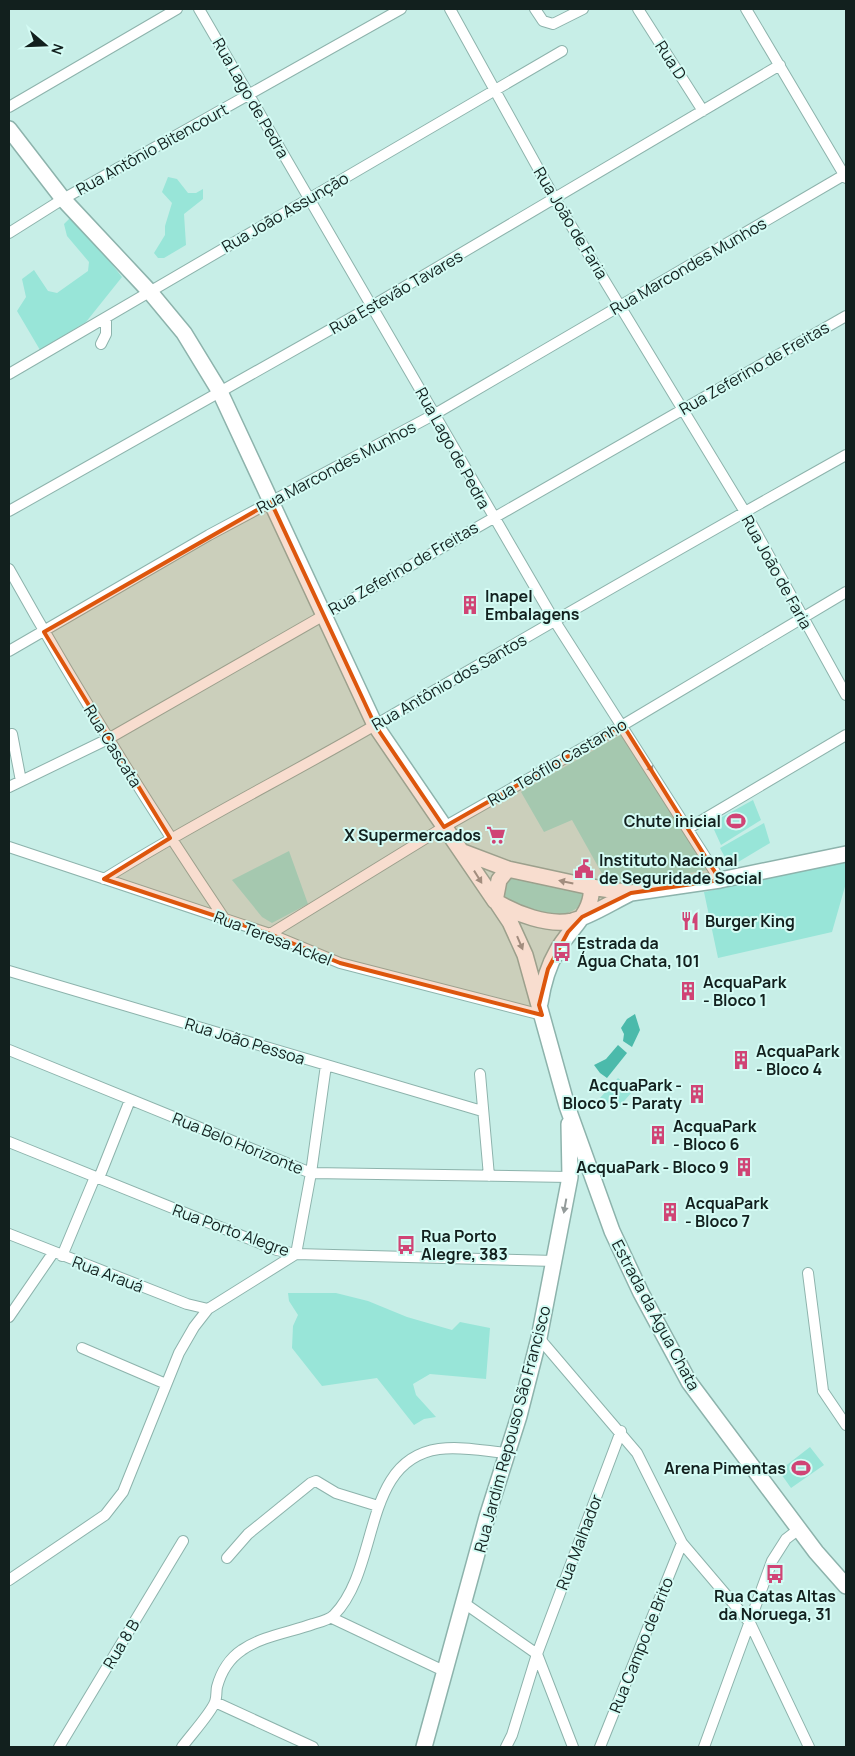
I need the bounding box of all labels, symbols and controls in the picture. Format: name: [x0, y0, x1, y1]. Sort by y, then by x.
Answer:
north arrow: [20, 20, 70, 70]
street label: Rua Lago de Pedra: [208, 34, 294, 162]
street label: Rua D: [650, 36, 692, 84]
text: N: [47, 42, 68, 57]
street label: Rua Antônio Bitencourt: [72, 98, 232, 200]
street label: Rua João de Faria: [529, 163, 613, 283]
street label: Rua João Assunção: [218, 167, 352, 257]
street label: Rua Marcondes Munhos: [606, 212, 770, 320]
street label: Rua Estevão Tavares: [325, 245, 467, 339]
street label: Rua Zeferino de Freitas: [675, 316, 833, 420]
street label: Rua Lago de Pedra: [410, 383, 496, 513]
street label: Rua Marcondes Munhos: [253, 416, 419, 518]
street label: Rua João de Faria: [737, 511, 817, 633]
street label: Rua Zeferino de Freitas: [324, 516, 482, 620]
place label: Inapel Embalagens: [485, 585, 580, 625]
building icon: Inapel Embalagens: [459, 594, 481, 616]
street label: Rua Antônio dos Santos: [368, 629, 530, 735]
street label: Rua Cascata: [79, 701, 147, 791]
street label: Rua Teófilo Castanho: [483, 713, 631, 811]
one-way arrow: [644, 760, 654, 773]
place label: Chute inicial: [624, 810, 721, 832]
sports icon: Chute inicial: [725, 810, 747, 832]
place label: X Supermercados: [344, 824, 481, 846]
supermarket icon: X Supermercados: [485, 824, 507, 846]
place label: Instituto Nacional de Seguridade Social: [599, 849, 762, 889]
public building icon: Instituto Nacional de Seguridade Social: [573, 858, 595, 880]
one-way arrow: [474, 870, 483, 883]
one-way arrow: [559, 878, 574, 886]
street label: Rua Teresa Ackel: [211, 905, 335, 971]
restaurant icon: Burger King: [679, 910, 701, 932]
place label: Burger King: [705, 910, 795, 932]
place label: Estrada da Água Chata, 101: [577, 932, 700, 972]
one-way arrow: [516, 936, 524, 950]
bus stop icon: Estrada da Água Chata, 101: [551, 941, 573, 963]
place label: AcquaPark - Bloco 1: [703, 971, 787, 1011]
building icon: AcquaPark - Bloco 1: [677, 980, 699, 1002]
street label: Rua João Pessoa: [182, 1012, 308, 1070]
place label: AcquaPark - Bloco 4: [756, 1040, 840, 1080]
building icon: AcquaPark - Bloco 4: [730, 1049, 752, 1071]
place label: AcquaPark - Bloco 5 - Paraty: [563, 1074, 682, 1114]
building icon: AcquaPark - Bloco 5 - Paraty: [686, 1083, 708, 1105]
street label: Rua Belo Horizonte: [169, 1107, 307, 1179]
place label: AcquaPark - Bloco 6: [673, 1115, 757, 1155]
building icon: AcquaPark - Bloco 6: [647, 1124, 669, 1146]
place label: AcquaPark - Bloco 9: [576, 1156, 729, 1178]
building icon: AcquaPark - Bloco 9: [733, 1156, 755, 1178]
place label: AcquaPark - Bloco 7: [685, 1192, 769, 1232]
street label: Rua Porto Alegre: [169, 1199, 293, 1261]
one-way arrow: [561, 1199, 569, 1215]
building icon: AcquaPark - Bloco 7: [659, 1201, 681, 1223]
place label: Rua Porto Alegre, 383: [421, 1225, 508, 1265]
bus stop icon: Rua Porto Alegre, 383: [395, 1234, 417, 1256]
street label: Estrada da Água Chata: [607, 1236, 705, 1394]
street label: Rua Arauá: [69, 1250, 147, 1298]
street label: Rua Jardim Repouso São Francisco: [468, 1303, 556, 1555]
place label: Arena Pimentas: [664, 1457, 786, 1479]
sports icon: Arena Pimentas: [790, 1457, 812, 1479]
street label: Rua Malhador: [551, 1491, 607, 1593]
bus stop icon: Rua Catas Altas da Noruega, 31: [764, 1563, 786, 1585]
street label: Rua Campo de Brito: [604, 1574, 678, 1716]
place label: Rua Catas Altas da Noruega, 31: [714, 1585, 836, 1625]
street label: Rua 8 B: [98, 1615, 144, 1673]

